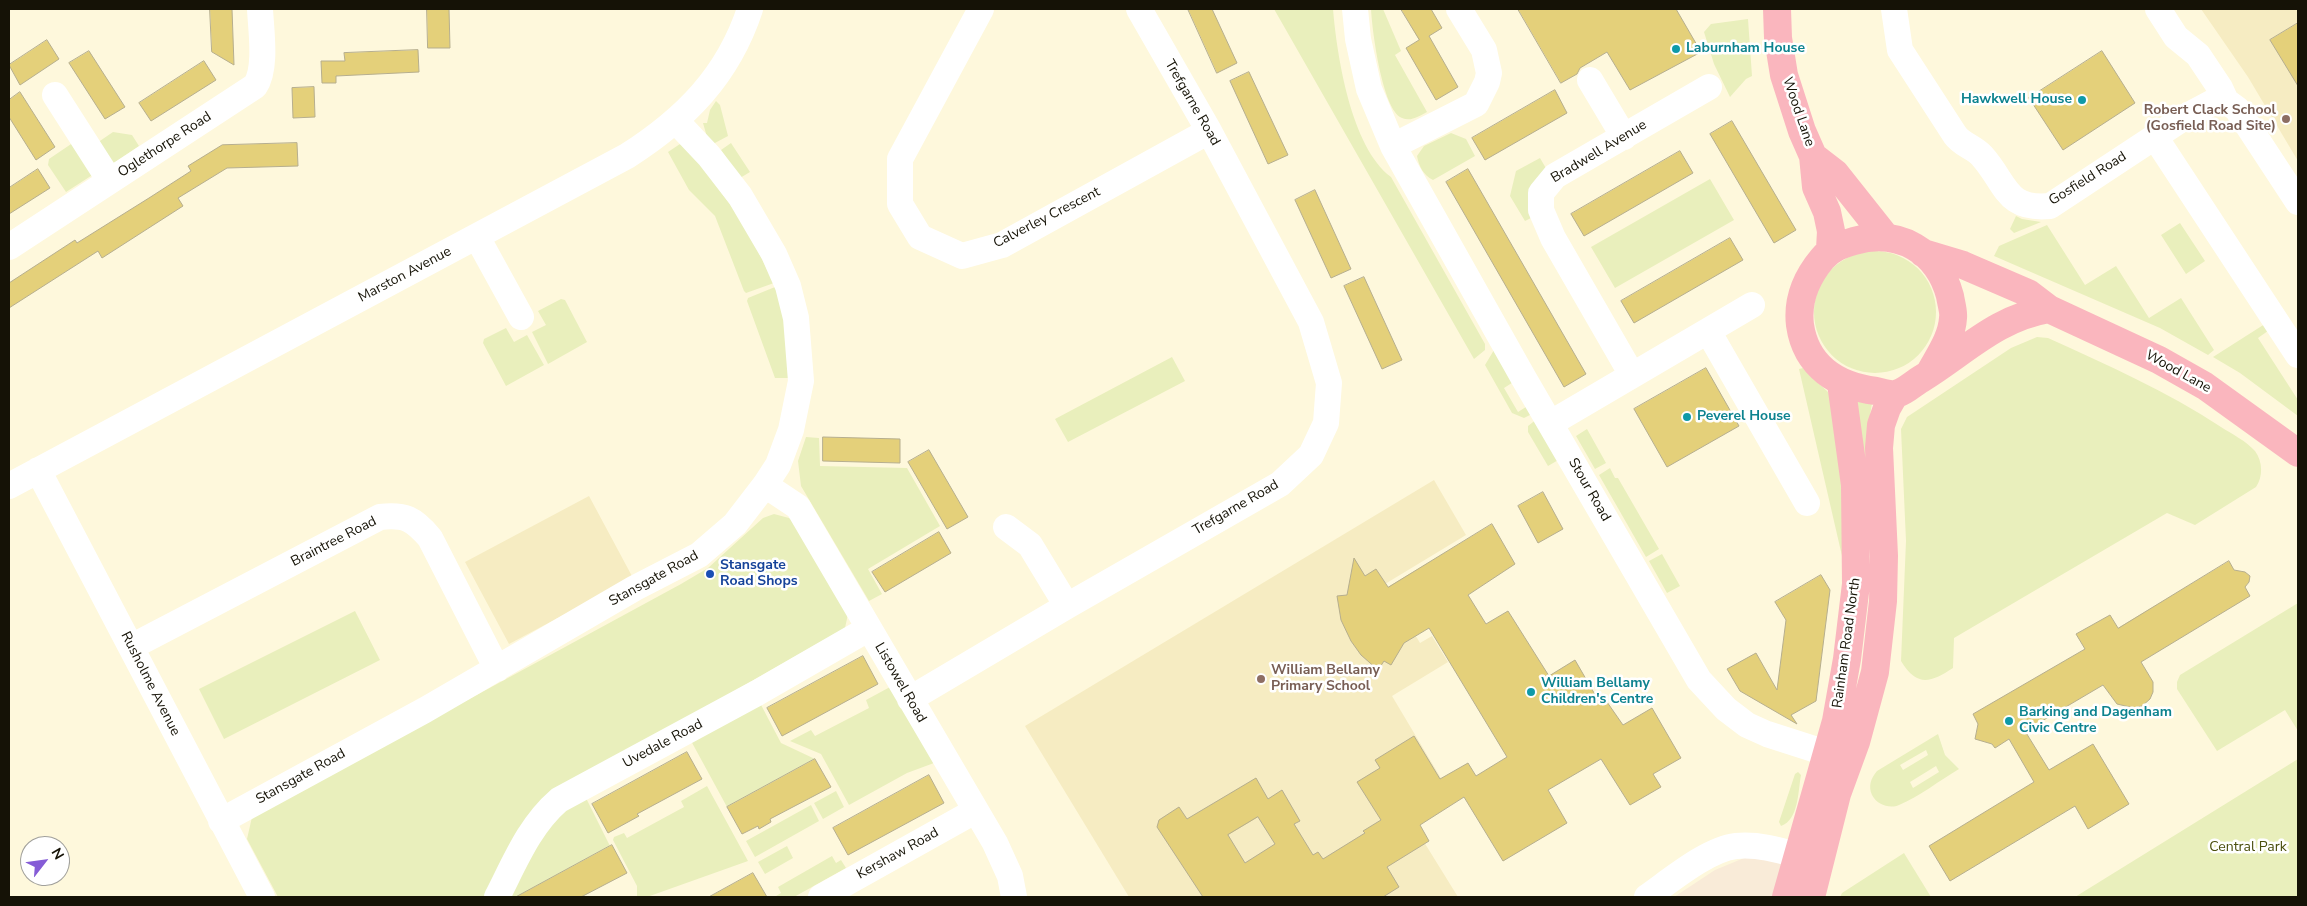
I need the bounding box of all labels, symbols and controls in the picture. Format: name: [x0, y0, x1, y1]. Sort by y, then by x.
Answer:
place label: Laburnham House: [1686, 41, 1805, 57]
marker: Laburnham House: [1670, 43, 1682, 55]
street label: Trefgarne Road: [1161, 57, 1223, 149]
street label: Wood Lane: [1778, 75, 1818, 149]
place label: Hawkwell House: [1961, 92, 2072, 108]
marker: Hawkwell House: [2076, 94, 2088, 106]
place label: Robert Clack School (Gosfield Road Site): [2144, 103, 2276, 136]
street label: Oglethorpe Road: [115, 109, 215, 181]
marker: Robert Clack School (Gosfield Road Site): [2280, 113, 2292, 125]
street label: Bradwell Avenue: [1548, 117, 1650, 187]
street label: Gosfield Road: [2046, 148, 2130, 210]
street label: Calverley Crescent: [991, 184, 1103, 252]
street label: Marston Avenue: [356, 243, 454, 307]
street label: Wood Lane: [2142, 347, 2214, 397]
place label: Peverel House: [1697, 409, 1791, 425]
marker: Peverel House: [1681, 411, 1693, 423]
street label: Stour Road: [1564, 455, 1614, 525]
street label: Trefgarne Road: [1190, 477, 1282, 539]
street label: Braintree Road: [288, 513, 380, 571]
street label: Stansgate Road: [606, 547, 702, 611]
place label: Stansgate Road Shops: [720, 558, 798, 590]
marker: Stansgate Road Shops: [704, 568, 716, 580]
street label: Rainham Road North: [1830, 577, 1864, 709]
street label: Rusholme Avenue: [117, 629, 183, 739]
street label: Listowel Road: [870, 640, 930, 726]
place label: William Bellamy Primary School: [1271, 663, 1380, 696]
marker: William Bellamy Primary School: [1255, 673, 1267, 685]
place label: William Bellamy Children's Centre: [1541, 676, 1653, 709]
marker: William Bellamy Children's Centre: [1525, 686, 1537, 698]
place label: Barking and Dagenham Civic Centre: [2019, 705, 2172, 738]
marker: Barking and Dagenham Civic Centre: [2003, 715, 2015, 727]
street label: Uvedale Road: [620, 716, 706, 772]
street label: Stansgate Road: [253, 745, 349, 809]
street label: Kershaw Road: [854, 825, 942, 883]
north arrow: [20, 836, 70, 886]
park label: Central Park: [2209, 840, 2287, 856]
text: N: [47, 844, 68, 863]

